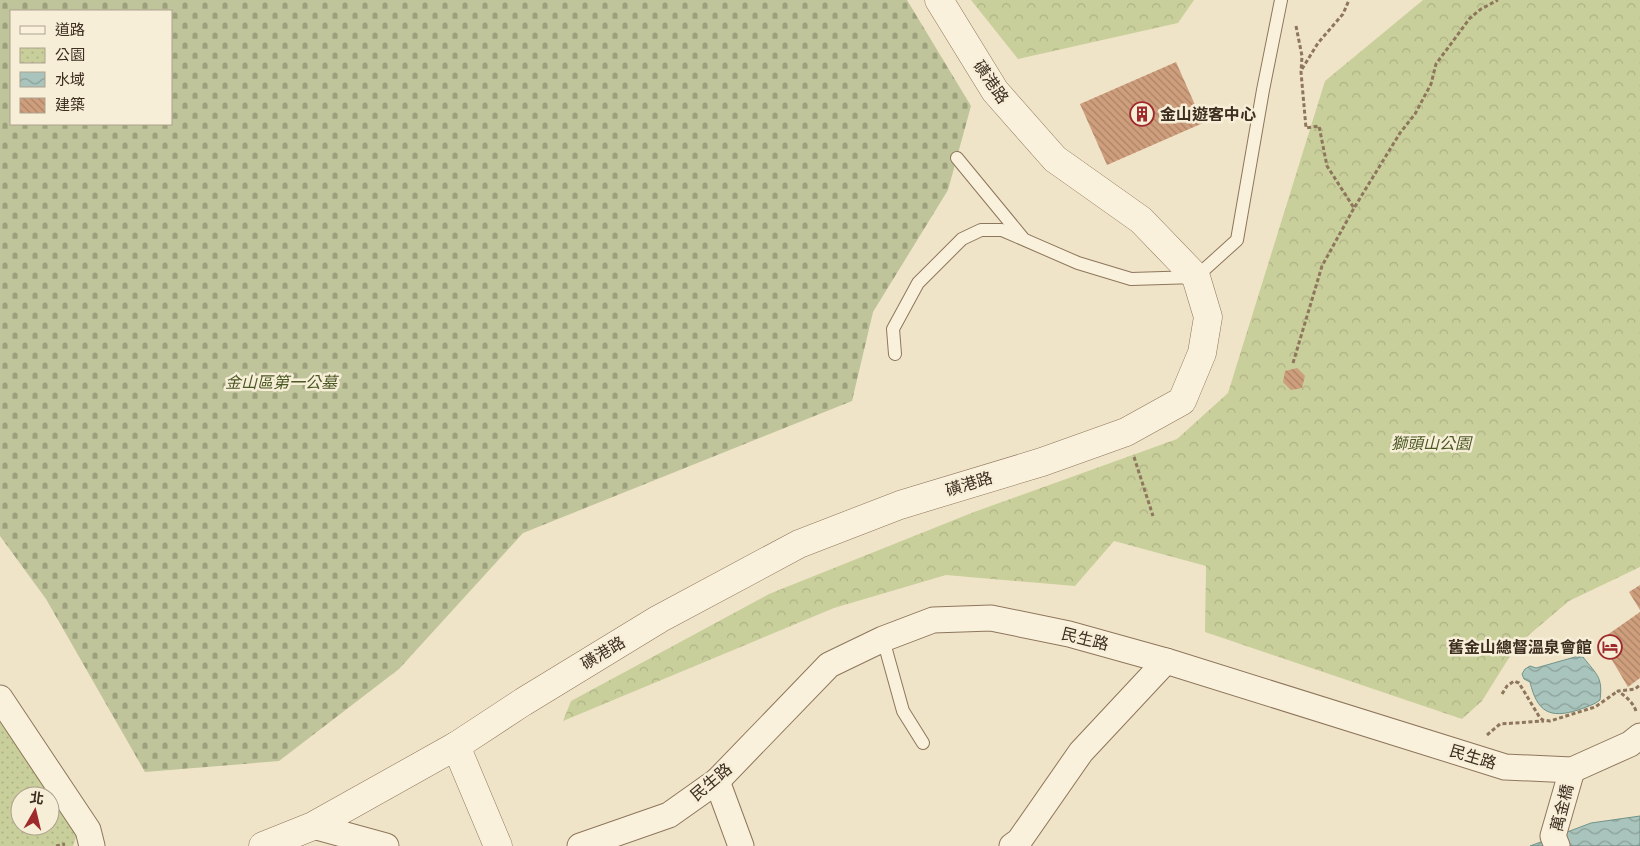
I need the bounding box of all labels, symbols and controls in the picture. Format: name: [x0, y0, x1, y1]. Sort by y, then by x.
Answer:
legend: [10, 10, 172, 125]
text: 道路: [55, 21, 85, 39]
text: 公園: [55, 46, 85, 64]
street label: 磺港路: [969, 57, 1013, 107]
text: 水域: [55, 71, 85, 89]
text: 建築: [55, 96, 85, 114]
building icon: 金山遊客中心: [1129, 101, 1155, 127]
place label: 金山遊客中心: [1160, 105, 1256, 124]
park label: 金山區第一公墓: [225, 373, 340, 392]
park label: 獅頭山公園: [1391, 434, 1473, 453]
street label: 磺港路: [943, 468, 995, 500]
street label: 民生路: [1059, 624, 1111, 654]
street label: 磺港路: [578, 632, 628, 674]
hotel icon: 舊金山總督溫泉會館: [1597, 634, 1623, 660]
place label: 舊金山總督溫泉會館: [1448, 638, 1592, 657]
street label: 民生路: [1447, 741, 1499, 773]
street label: 民生路: [687, 759, 735, 805]
street label: 萬金橋: [1547, 782, 1577, 834]
north arrow: [10, 786, 60, 836]
text: 北: [29, 789, 45, 808]

